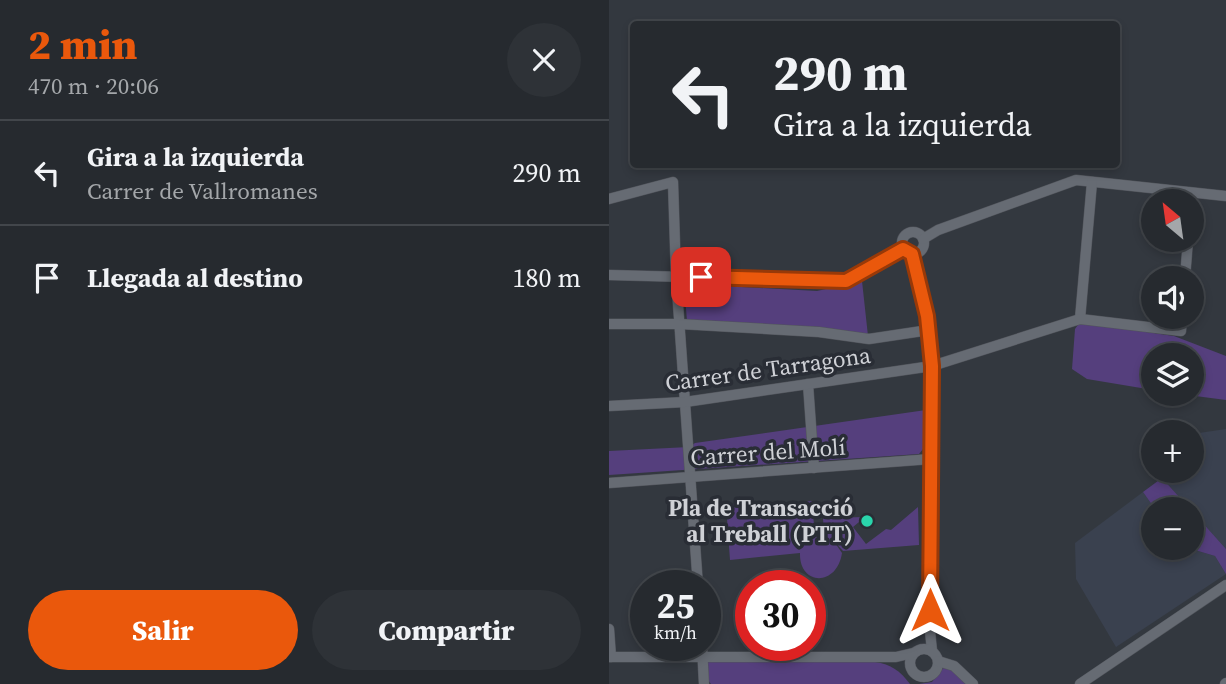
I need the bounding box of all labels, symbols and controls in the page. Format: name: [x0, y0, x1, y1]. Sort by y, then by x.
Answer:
text: 2 min: [28, 15, 138, 73]
button: close: [507, 23, 581, 97]
text: 290 m: [773, 39, 908, 106]
icon: left: [658, 49, 749, 140]
text: 470 m · 20:06: [28, 70, 159, 102]
text: Gira a la izquierda: [773, 103, 1032, 147]
text: Gira a la izquierda: [87, 139, 304, 175]
icon: left: [28, 154, 66, 192]
text: 290 m: [513, 155, 581, 191]
text: Carrer de Vallromanes: [87, 175, 318, 207]
north arrow: [1141, 189, 1204, 252]
map controls: [1141, 189, 1204, 560]
pin: [671, 247, 731, 307]
icon: arrive: [682, 258, 720, 296]
icon: arrive: [28, 259, 66, 297]
text: Llegada al destino: [87, 260, 303, 296]
text: 180 m: [513, 260, 581, 296]
button: sound: [1141, 266, 1204, 329]
street label: Carrer de Tarragona: [663, 339, 873, 399]
button: layers: [1141, 343, 1204, 406]
button: +: [1141, 420, 1204, 483]
street label: Carrer del Molí: [689, 431, 847, 473]
place label: Pla de Transacció al Treball (PTT): [668, 492, 853, 550]
button: −: [1141, 497, 1204, 560]
marker: Pla de Transacció al Treball (PTT): [859, 513, 875, 529]
speed limit sign: 30: [735, 570, 826, 661]
position arrow: [893, 573, 967, 647]
text: 25: [657, 582, 694, 630]
button: Salir: [28, 590, 298, 670]
button: Compartir: [312, 590, 581, 670]
text: km/h: [654, 620, 697, 645]

